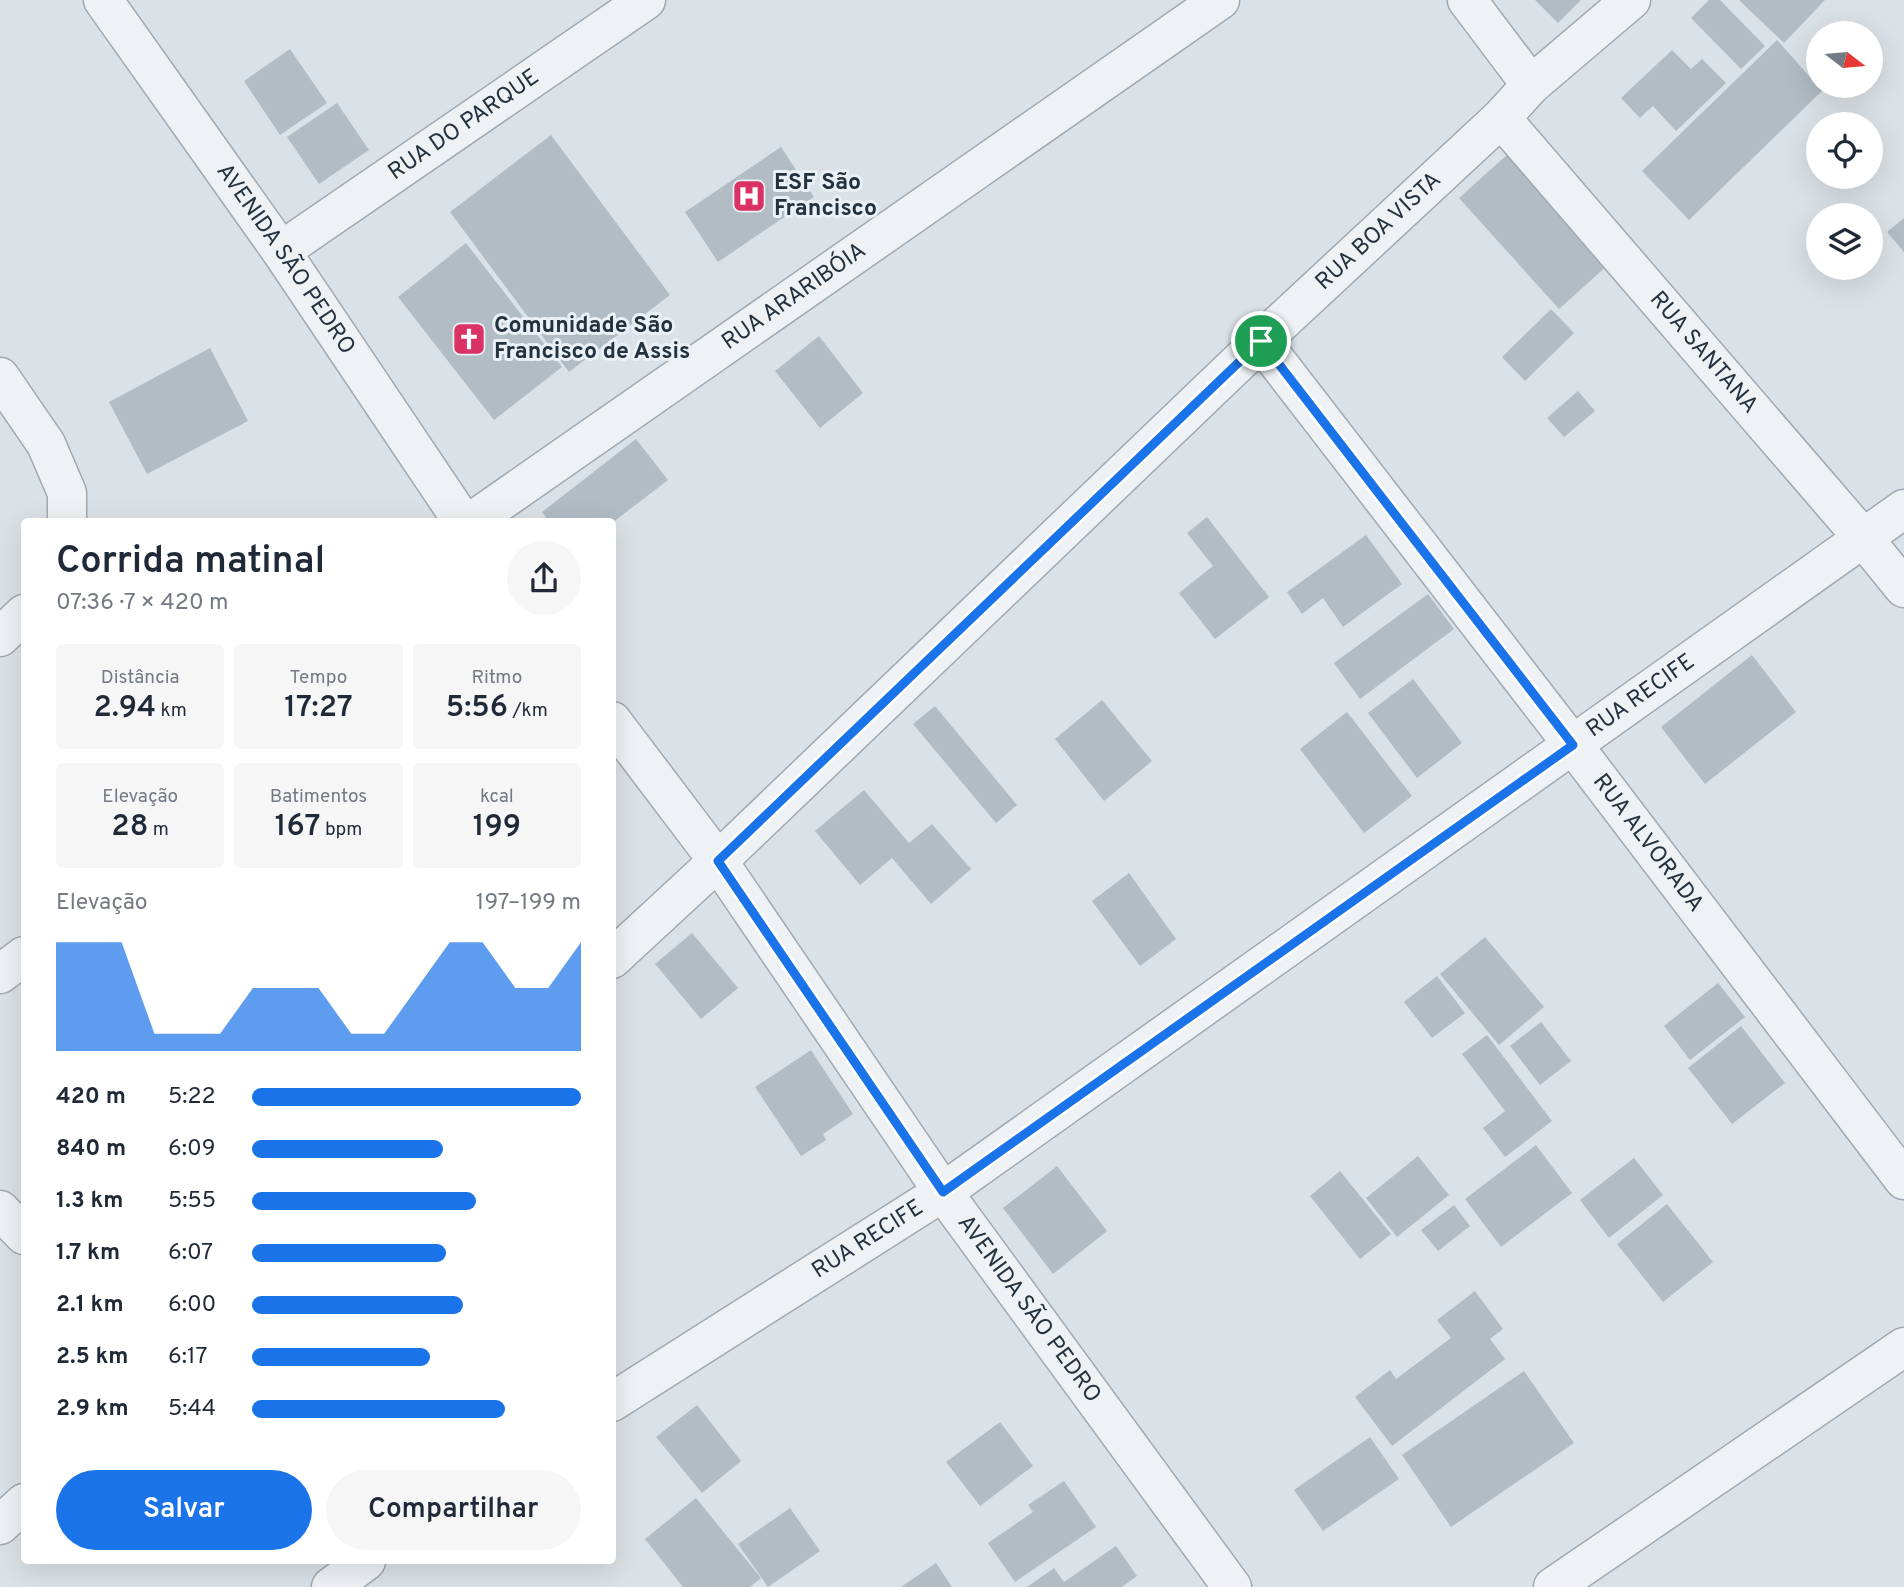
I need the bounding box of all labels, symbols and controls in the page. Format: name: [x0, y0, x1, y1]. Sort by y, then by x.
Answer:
north arrow: [1806, 21, 1883, 98]
map controls: [1806, 21, 1883, 280]
street label: RUA DO PARQUE: [383, 63, 545, 187]
button: locate: [1806, 112, 1883, 189]
street label: AVENIDA SÃO PEDRO: [209, 158, 361, 360]
street label: RUA BOA VISTA: [1310, 166, 1448, 297]
place label: ESF São Francisco: [774, 169, 877, 224]
hospital icon: ESF São Francisco: [730, 177, 768, 215]
button: layers: [1806, 203, 1883, 280]
street label: RUA ARARIBÓIA: [717, 236, 872, 357]
street label: RUA SANTANA: [1643, 286, 1764, 420]
pin: [1231, 311, 1291, 371]
place label: Comunidade São Francisco de Assis: [494, 312, 690, 367]
church icon: Comunidade São Francisco de Assis: [450, 320, 488, 358]
icon: arrive: [1242, 322, 1280, 360]
text: Corrida matinal: [56, 538, 325, 587]
button: share: [507, 541, 581, 615]
text: 07:36 · 7 × 420 m: [56, 589, 229, 618]
street label: RUA RECIFE: [1581, 648, 1701, 745]
text: Distância: [101, 666, 180, 690]
text: Tempo: [290, 666, 347, 690]
text: Ritmo: [471, 666, 522, 690]
text: 2.94: [93, 690, 156, 727]
text: 17:27: [284, 690, 353, 727]
text: 5:56: [446, 690, 508, 727]
text: km: [156, 699, 187, 723]
text: /km: [508, 699, 548, 723]
street label: RUA ALVORADA: [1586, 768, 1710, 918]
text: Elevação: [102, 785, 178, 809]
text: Batimentos: [270, 785, 367, 809]
text: kcal: [480, 785, 514, 809]
text: 28: [111, 809, 148, 846]
text: 167: [275, 809, 320, 846]
text: 199: [473, 809, 521, 846]
text: m: [148, 818, 169, 842]
text: bpm: [320, 818, 362, 842]
text: Elevação: [56, 889, 148, 918]
text: 197–199 m: [476, 889, 581, 918]
text: 420 m: [56, 1083, 126, 1112]
text: 5:22: [168, 1083, 216, 1112]
text: 840 m: [56, 1135, 126, 1164]
text: 6:09: [168, 1135, 215, 1164]
text: 1.3 km: [56, 1187, 123, 1216]
text: 5:55: [168, 1187, 216, 1216]
street label: RUA RECIFE: [807, 1194, 929, 1286]
street label: AVENIDA SÃO PEDRO: [950, 1210, 1107, 1409]
text: 1.7 km: [56, 1239, 120, 1268]
text: 6:07: [168, 1239, 213, 1268]
text: 2.1 km: [56, 1291, 124, 1320]
text: 6:00: [168, 1291, 216, 1320]
text: 2.5 km: [56, 1343, 129, 1372]
text: 6:17: [168, 1343, 207, 1372]
text: 2.9 km: [56, 1395, 129, 1424]
text: 5:44: [168, 1395, 216, 1424]
button: Salvar: [56, 1470, 312, 1550]
button: Compartilhar: [326, 1470, 581, 1550]

